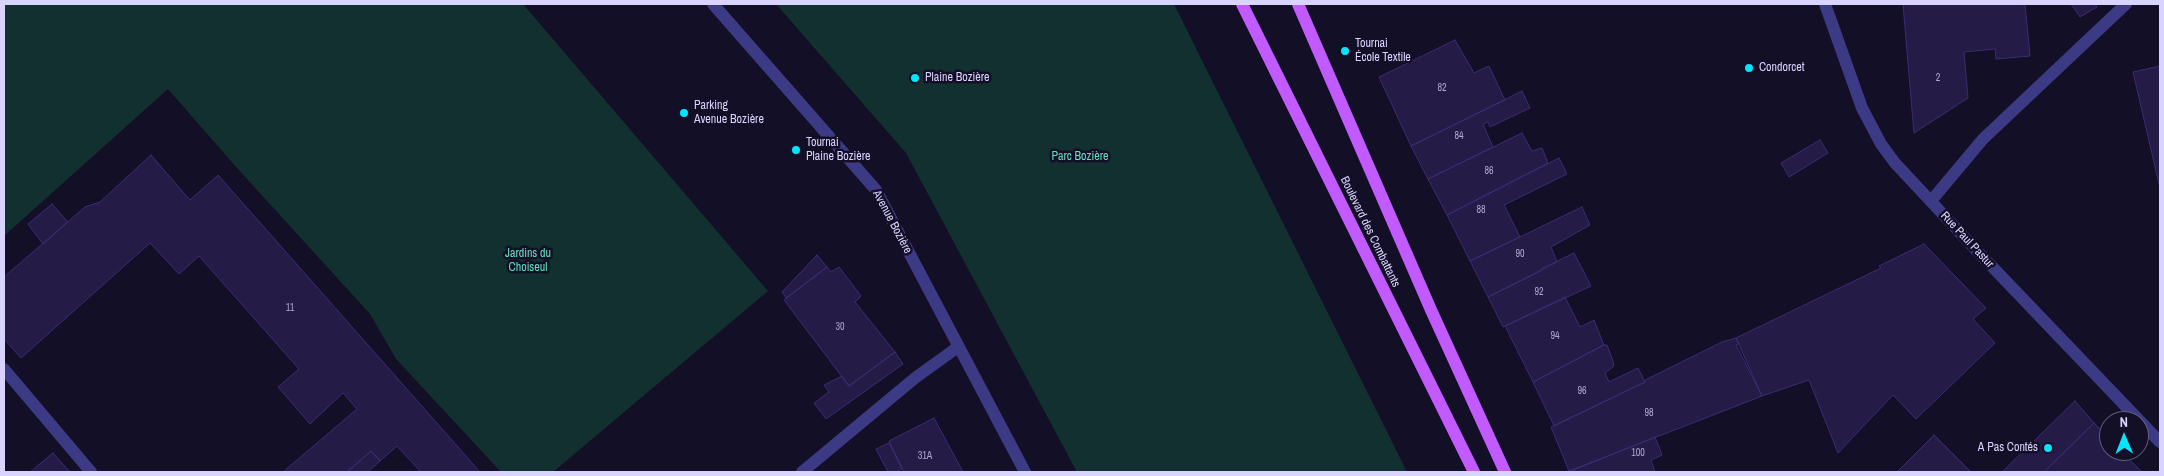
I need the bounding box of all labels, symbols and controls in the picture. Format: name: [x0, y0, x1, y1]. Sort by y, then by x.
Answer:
place label: Tournai École Textile: [1355, 37, 1411, 65]
marker: Tournai École Textile: [1339, 45, 1351, 57]
place label: Condorcet: [1759, 61, 1804, 75]
marker: Condorcet: [1743, 62, 1755, 74]
place label: Plaine Bozière: [925, 71, 990, 85]
marker: Plaine Bozière: [909, 72, 921, 84]
house number: 2: [1936, 72, 1940, 84]
house number: 82: [1437, 82, 1447, 94]
place label: Parking Avenue Bozière: [694, 99, 764, 127]
marker: Parking Avenue Bozière: [678, 107, 690, 119]
house number: 84: [1454, 130, 1464, 142]
place label: Tournai Plaine Bozière: [806, 136, 871, 164]
marker: Tournai Plaine Bozière: [790, 144, 802, 156]
park label: Parc Bozière: [1052, 150, 1108, 164]
house number: 86: [1484, 165, 1494, 177]
street label: Boulevard des Combattants: [1337, 174, 1403, 290]
street label: Avenue Bozière: [869, 188, 915, 256]
house number: 88: [1476, 204, 1486, 216]
street label: Rue Paul Pastur: [1937, 209, 1997, 271]
park label: Jardins du Choiseul: [505, 247, 551, 275]
house number: 90: [1515, 248, 1525, 260]
house number: 92: [1534, 286, 1544, 298]
house number: 11: [286, 302, 294, 314]
house number: 30: [835, 321, 845, 333]
house number: 94: [1550, 330, 1560, 342]
house number: 96: [1577, 385, 1587, 397]
house number: 98: [1644, 407, 1654, 419]
north arrow: [2099, 411, 2149, 461]
text: N: [2119, 413, 2128, 431]
place label: A Pas Contés: [1978, 441, 2038, 455]
marker: A Pas Contés: [2042, 442, 2054, 454]
house number: 100: [1631, 447, 1645, 459]
house number: 31A: [918, 450, 932, 462]

